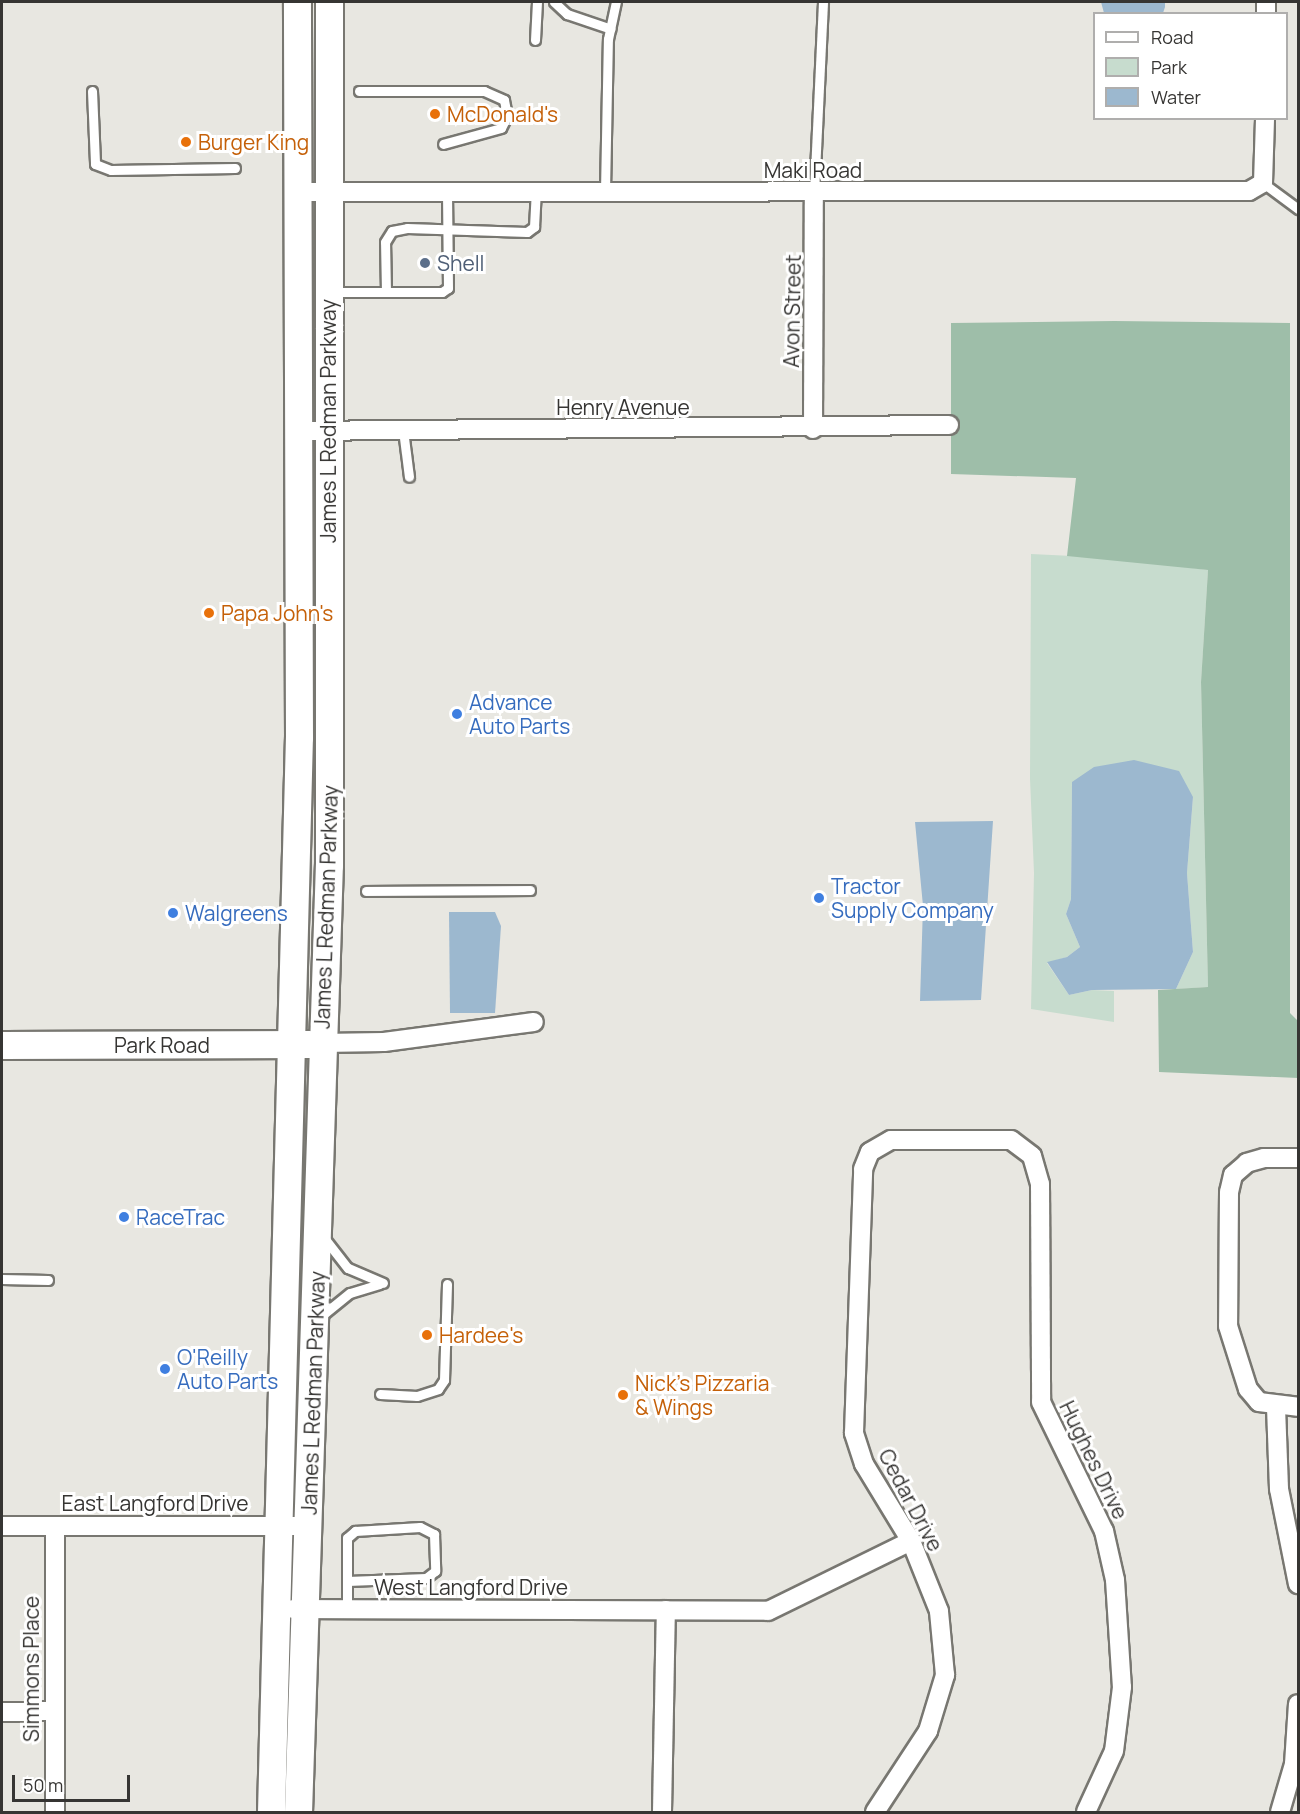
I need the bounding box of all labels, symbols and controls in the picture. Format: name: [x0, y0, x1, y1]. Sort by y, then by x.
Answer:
legend: [1093, 12, 1288, 120]
text: Road: [1151, 25, 1194, 49]
text: Park: [1151, 55, 1187, 79]
text: Water: [1151, 85, 1201, 109]
place label: McDonald's: [447, 101, 558, 127]
marker: McDonald's: [428, 107, 442, 121]
place label: Burger King: [198, 129, 309, 155]
marker: Burger King: [179, 135, 193, 149]
street label: Maki Road: [764, 157, 862, 183]
place label: Shell: [437, 250, 485, 276]
street label: Avon Street: [778, 254, 806, 368]
marker: Shell: [418, 256, 432, 270]
street label: James L Redman Parkway: [315, 298, 341, 544]
street label: Henry Avenue: [556, 394, 690, 420]
place label: Papa John's: [221, 600, 333, 626]
marker: Papa John's: [202, 606, 216, 620]
place label: Advance Auto Parts: [469, 689, 570, 739]
marker: Advance Auto Parts: [450, 707, 464, 721]
street label: James L Redman Parkway: [309, 784, 343, 1030]
place label: Tractor Supply Company: [831, 873, 994, 923]
marker: Tractor Supply Company: [812, 891, 826, 905]
place label: Walgreens: [185, 900, 288, 926]
marker: Walgreens: [166, 906, 180, 920]
street label: Park Road: [114, 1032, 210, 1058]
place label: RaceTrac: [136, 1204, 225, 1230]
marker: RaceTrac: [117, 1210, 131, 1224]
street label: James L Redman Parkway: [296, 1270, 330, 1516]
place label: Hardee's: [439, 1322, 523, 1348]
marker: Hardee's: [420, 1328, 434, 1342]
place label: O'Reilly Auto Parts: [177, 1344, 278, 1394]
marker: O'Reilly Auto Parts: [158, 1362, 172, 1376]
place label: Nick's Pizzaria & Wings: [635, 1370, 769, 1420]
marker: Nick's Pizzaria & Wings: [616, 1388, 630, 1402]
street label: Hughes Drive: [1055, 1397, 1133, 1523]
street label: Cedar Drive: [874, 1445, 948, 1555]
street label: East Langford Drive: [61, 1490, 249, 1516]
street label: West Langford Drive: [374, 1574, 568, 1600]
street label: Simmons Place: [18, 1596, 44, 1742]
scale bar: [15, 1763, 134, 1801]
text: 50 m: [23, 1773, 63, 1797]

